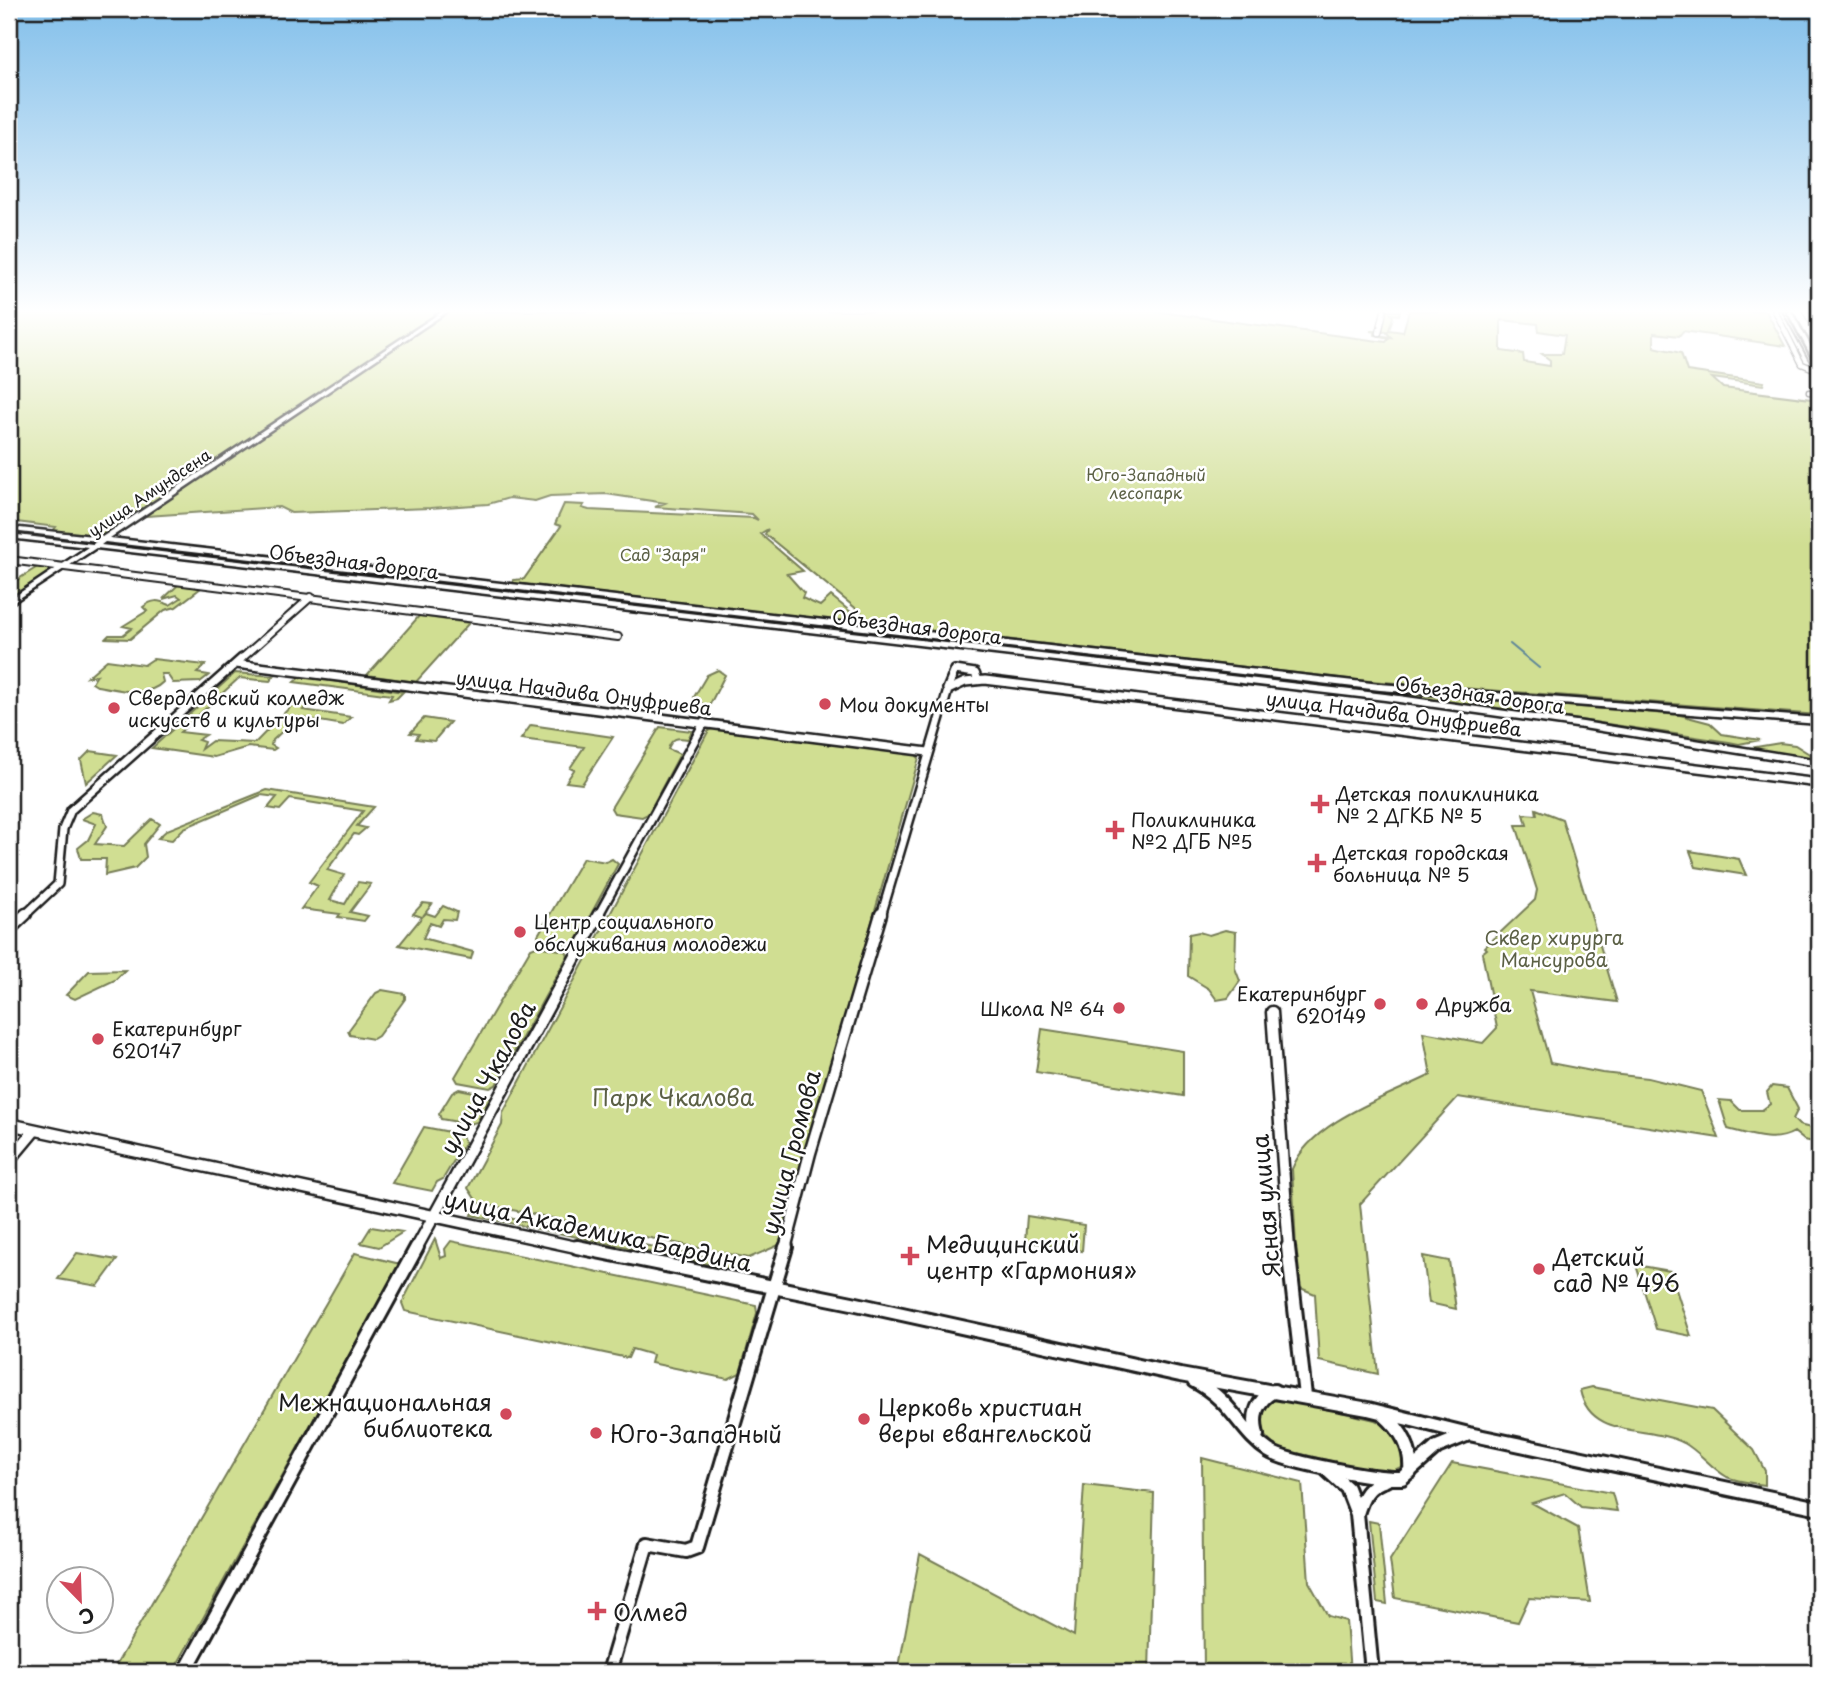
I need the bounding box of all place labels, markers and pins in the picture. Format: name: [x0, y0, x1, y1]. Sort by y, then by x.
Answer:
place label: Свердловский колледж искусств и культуры: [128, 683, 344, 733]
place label: Мои документы: [839, 690, 989, 718]
marker: Мои документы: [817, 696, 833, 712]
marker: Свердловский колледж искусств и культуры: [106, 700, 122, 716]
place label: Детская поликлиника № 2 ДГКБ № 5: [1335, 779, 1539, 829]
marker: Детская поликлиника № 2 ДГКБ № 5: [1310, 794, 1330, 814]
place label: Поликлиника №2 ДГБ №5: [1131, 805, 1256, 855]
marker: Поликлиника №2 ДГБ №5: [1105, 820, 1125, 840]
place label: Детская городская больница № 5: [1332, 838, 1509, 888]
marker: Детская городская больница № 5: [1307, 853, 1327, 873]
place label: Центр социального обслуживания молодежи: [534, 907, 767, 957]
marker: Центр социального обслуживания молодежи: [512, 924, 528, 940]
place label: Екатеринбург 620149: [1237, 979, 1367, 1029]
place label: Дружба: [1435, 990, 1511, 1018]
place label: Школа № 64: [980, 994, 1105, 1022]
marker: Екатеринбург 620149: [1372, 996, 1388, 1012]
marker: Дружба: [1414, 996, 1430, 1012]
marker: Школа № 64: [1111, 1000, 1127, 1016]
place label: Екатеринбург 620147: [112, 1014, 242, 1064]
marker: Екатеринбург 620147: [90, 1031, 106, 1047]
place label: Медицинский центр «Гармония»: [926, 1226, 1137, 1287]
place label: Детский сад № 496: [1552, 1239, 1680, 1300]
marker: Медицинский центр «Гармония»: [900, 1246, 920, 1266]
marker: Детский сад № 496: [1531, 1261, 1547, 1277]
place label: Межнациональная библиотека: [278, 1384, 493, 1445]
place label: Церковь христиан веры евангельской: [878, 1389, 1092, 1450]
marker: Межнациональная библиотека: [498, 1406, 514, 1422]
marker: Церковь христиан веры евангельской: [856, 1411, 872, 1427]
place label: Юго-Западный: [610, 1416, 782, 1451]
marker: Юго-Западный: [588, 1425, 604, 1441]
place label: Олмед: [613, 1594, 688, 1629]
marker: Олмед: [587, 1601, 607, 1621]

